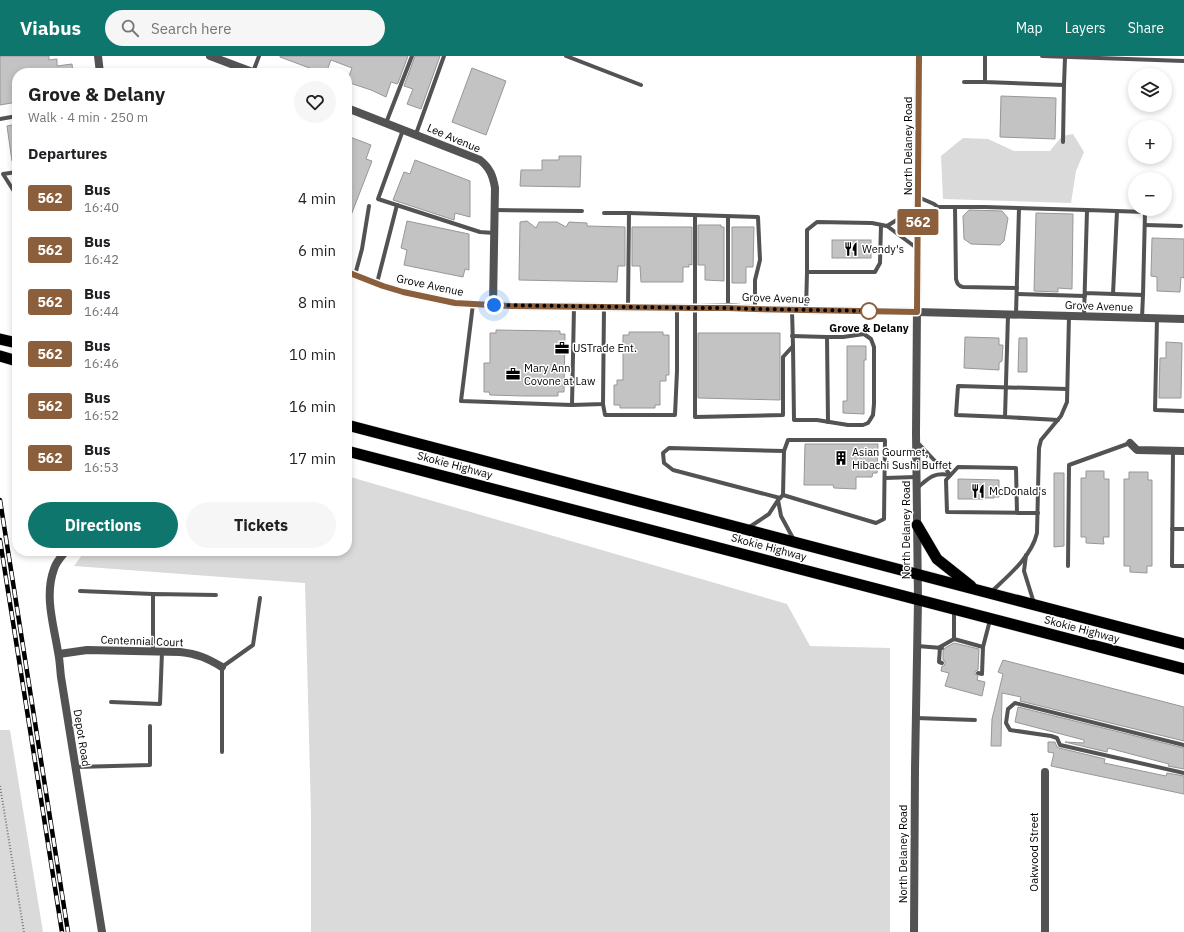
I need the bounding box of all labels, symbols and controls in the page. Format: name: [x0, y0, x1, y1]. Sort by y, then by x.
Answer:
search box: [105, 10, 385, 46]
text: Viabus: [20, 16, 81, 40]
icon: search: [119, 17, 141, 39]
text: Search here: [151, 19, 231, 38]
text: Map: [1016, 19, 1043, 37]
text: Layers: [1065, 19, 1106, 37]
text: Share: [1128, 19, 1164, 37]
map controls: [1128, 68, 1172, 216]
button: layers: [1128, 68, 1172, 112]
button: heart: [294, 81, 336, 123]
text: Grove & Delany: [28, 82, 165, 106]
street label: North Delaney Road: [901, 97, 915, 195]
text: Walk · 4 min · 250 m: [28, 109, 148, 126]
street label: Lee Avenue: [425, 120, 483, 156]
button: +: [1128, 120, 1172, 164]
text: Departures: [28, 144, 107, 163]
button: −: [1128, 172, 1172, 216]
text: Bus: [84, 180, 111, 199]
text: 562: [37, 189, 63, 207]
text: 4 min: [298, 189, 336, 208]
text: 16:40: [84, 199, 119, 216]
line badge: 562: [895, 209, 941, 235]
text: 562: [905, 213, 931, 231]
text: Bus: [84, 232, 111, 251]
text: 562: [37, 241, 63, 259]
text: 6 min: [298, 241, 336, 260]
restaurant icon: Wendy's: [843, 241, 859, 257]
place label: Wendy's: [862, 242, 904, 256]
text: 16:42: [84, 251, 119, 268]
street label: Grove Avenue: [395, 271, 465, 299]
text: Bus: [84, 284, 111, 303]
street label: Grove Avenue: [742, 290, 810, 306]
text: 562: [37, 293, 63, 311]
text: 8 min: [298, 293, 336, 312]
your location: [484, 295, 504, 315]
street label: Grove Avenue: [1065, 298, 1133, 314]
marker: Grove & Delany: [860, 302, 878, 320]
text: 16:44: [84, 303, 119, 320]
place label: Grove & Delany: [829, 321, 909, 335]
text: Bus: [84, 336, 111, 355]
office icon: USTrade Ent.: [554, 340, 570, 356]
place label: USTrade Ent.: [573, 341, 637, 355]
text: 562: [37, 345, 63, 363]
text: 10 min: [289, 345, 336, 364]
text: 16:46: [84, 355, 119, 372]
place label: Mary Ann Covone at Law: [524, 361, 596, 388]
office icon: Mary Ann Covone at Law: [505, 366, 521, 382]
text: Bus: [84, 388, 111, 407]
text: 562: [37, 397, 63, 415]
text: 16 min: [289, 397, 336, 416]
text: 16:52: [84, 407, 119, 424]
text: Bus: [84, 440, 111, 459]
place label: Asian Gourmet, Hibachi Sushi Buffet: [852, 445, 952, 472]
street label: Skokie Highway: [416, 448, 495, 482]
text: 562: [37, 449, 63, 467]
text: 17 min: [289, 449, 336, 468]
building icon: Asian Gourmet, Hibachi Sushi Buffet: [833, 450, 849, 466]
text: 16:53: [84, 459, 119, 476]
street label: North Delaney Road: [899, 481, 913, 579]
restaurant icon: McDonald's: [970, 483, 986, 499]
place label: McDonald's: [989, 484, 1047, 498]
button: Directions: [28, 502, 178, 548]
button: Tickets: [186, 502, 336, 548]
street label: Skokie Highway: [730, 530, 809, 564]
street label: Skokie Highway: [1043, 612, 1122, 646]
street label: Centennial Court: [100, 633, 184, 649]
street label: Depot Road: [71, 708, 93, 768]
street label: North Delaney Road: [896, 805, 910, 903]
street label: Oakwood Street: [1027, 812, 1041, 892]

